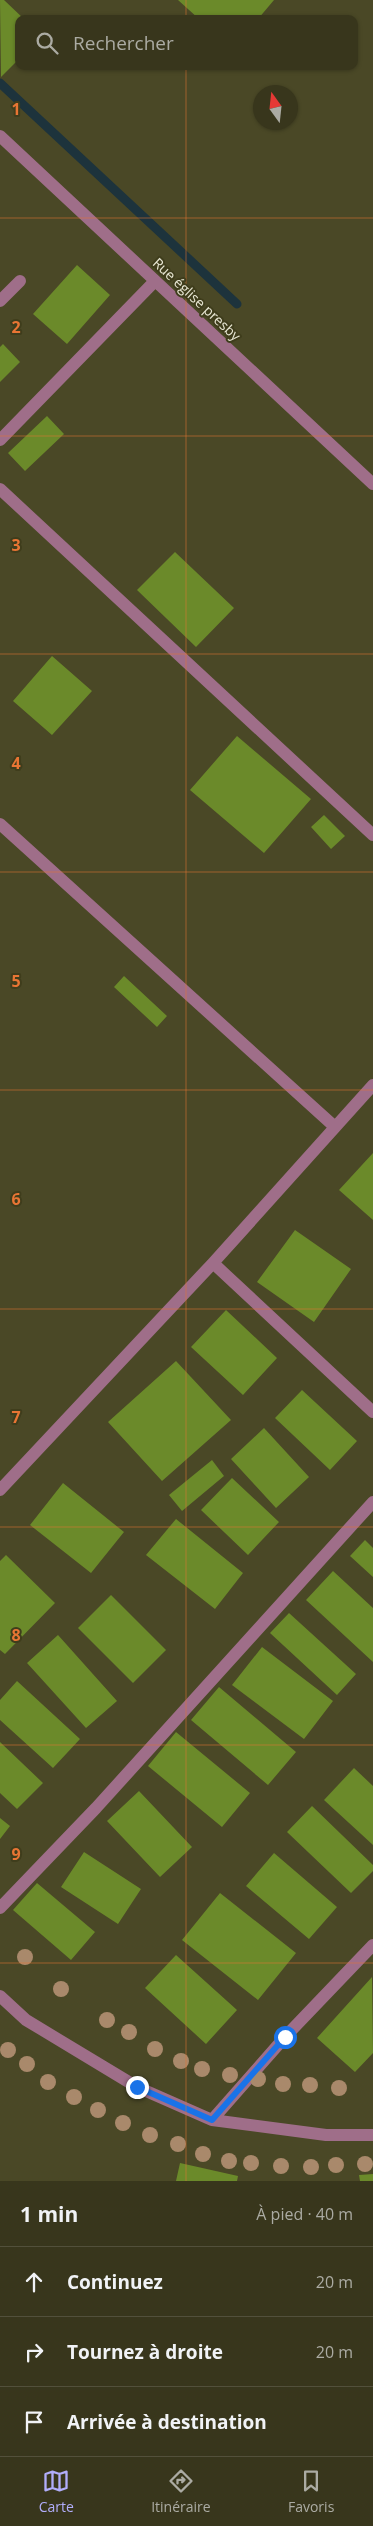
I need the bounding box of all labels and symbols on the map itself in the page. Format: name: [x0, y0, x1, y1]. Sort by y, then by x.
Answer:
north arrow: [253, 85, 298, 130]
text: 1: [11, 98, 21, 120]
street label: Rue église presby: [149, 253, 246, 345]
text: 2: [11, 316, 21, 338]
text: 3: [11, 534, 21, 556]
text: 4: [11, 752, 21, 774]
text: 5: [11, 970, 21, 992]
text: 6: [11, 1188, 21, 1210]
text: 7: [11, 1406, 21, 1428]
text: 8: [11, 1624, 21, 1646]
text: 9: [11, 1843, 21, 1865]
route start: [274, 2026, 297, 2049]
route end: [126, 2076, 149, 2099]

